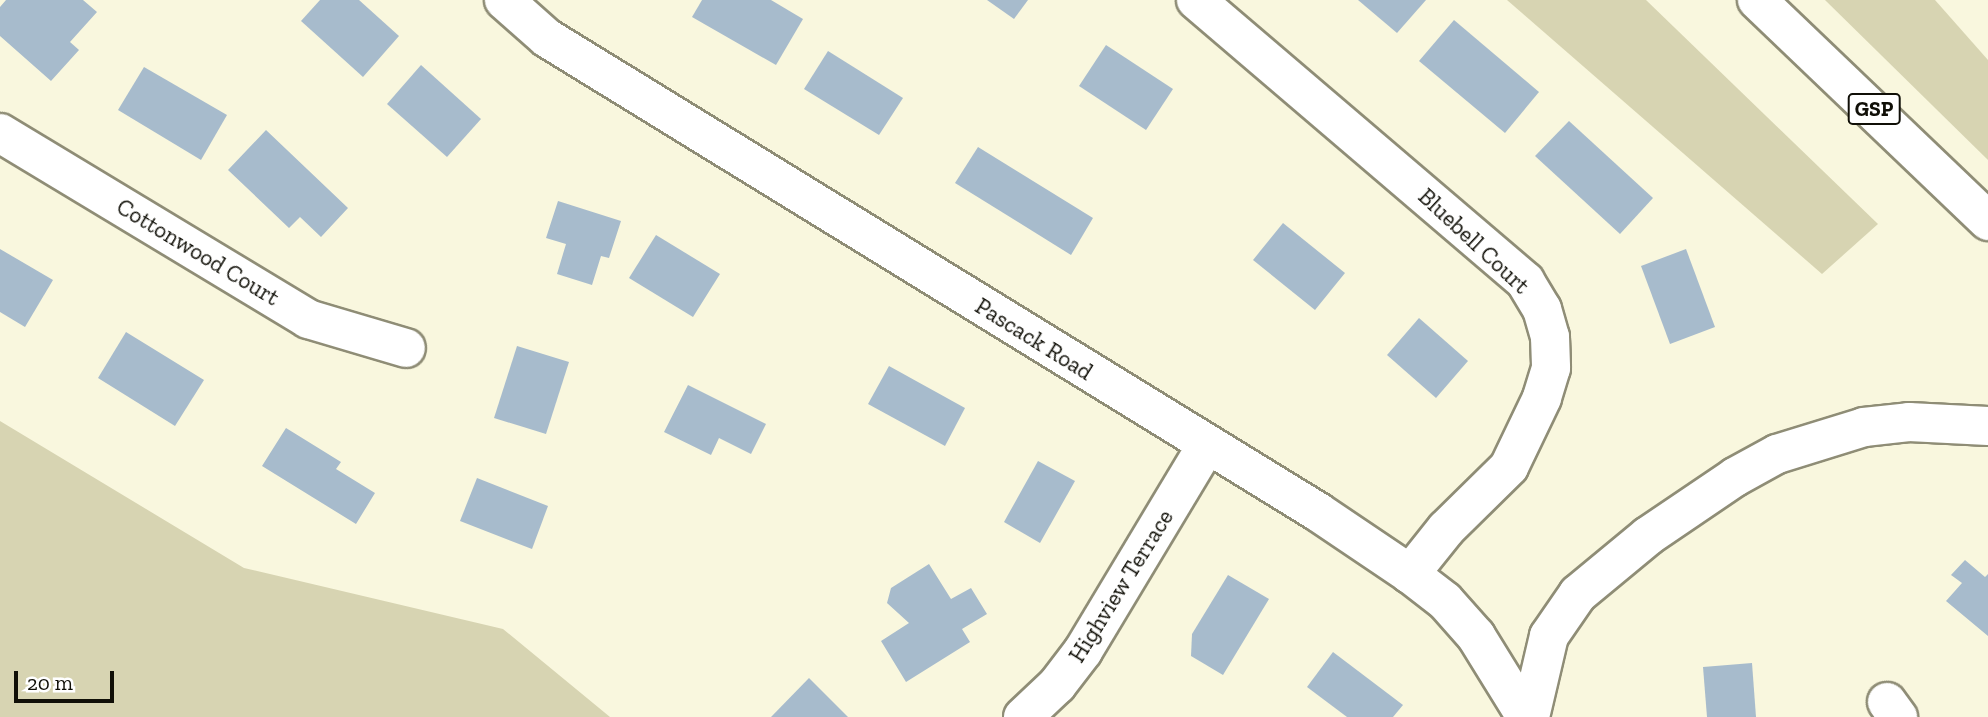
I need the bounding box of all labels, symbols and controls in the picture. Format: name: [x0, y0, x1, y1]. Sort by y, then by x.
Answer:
road number: GSP: [1846, 92, 1902, 126]
street label: Bluebell Court: [1413, 183, 1535, 299]
street label: Cottonwood Court: [112, 193, 284, 311]
street label: Pascack Road: [970, 292, 1098, 386]
street label: Highview Terrace: [1063, 504, 1179, 668]
scale bar: [18, 658, 117, 702]
text: 20 m: [27, 670, 73, 695]

